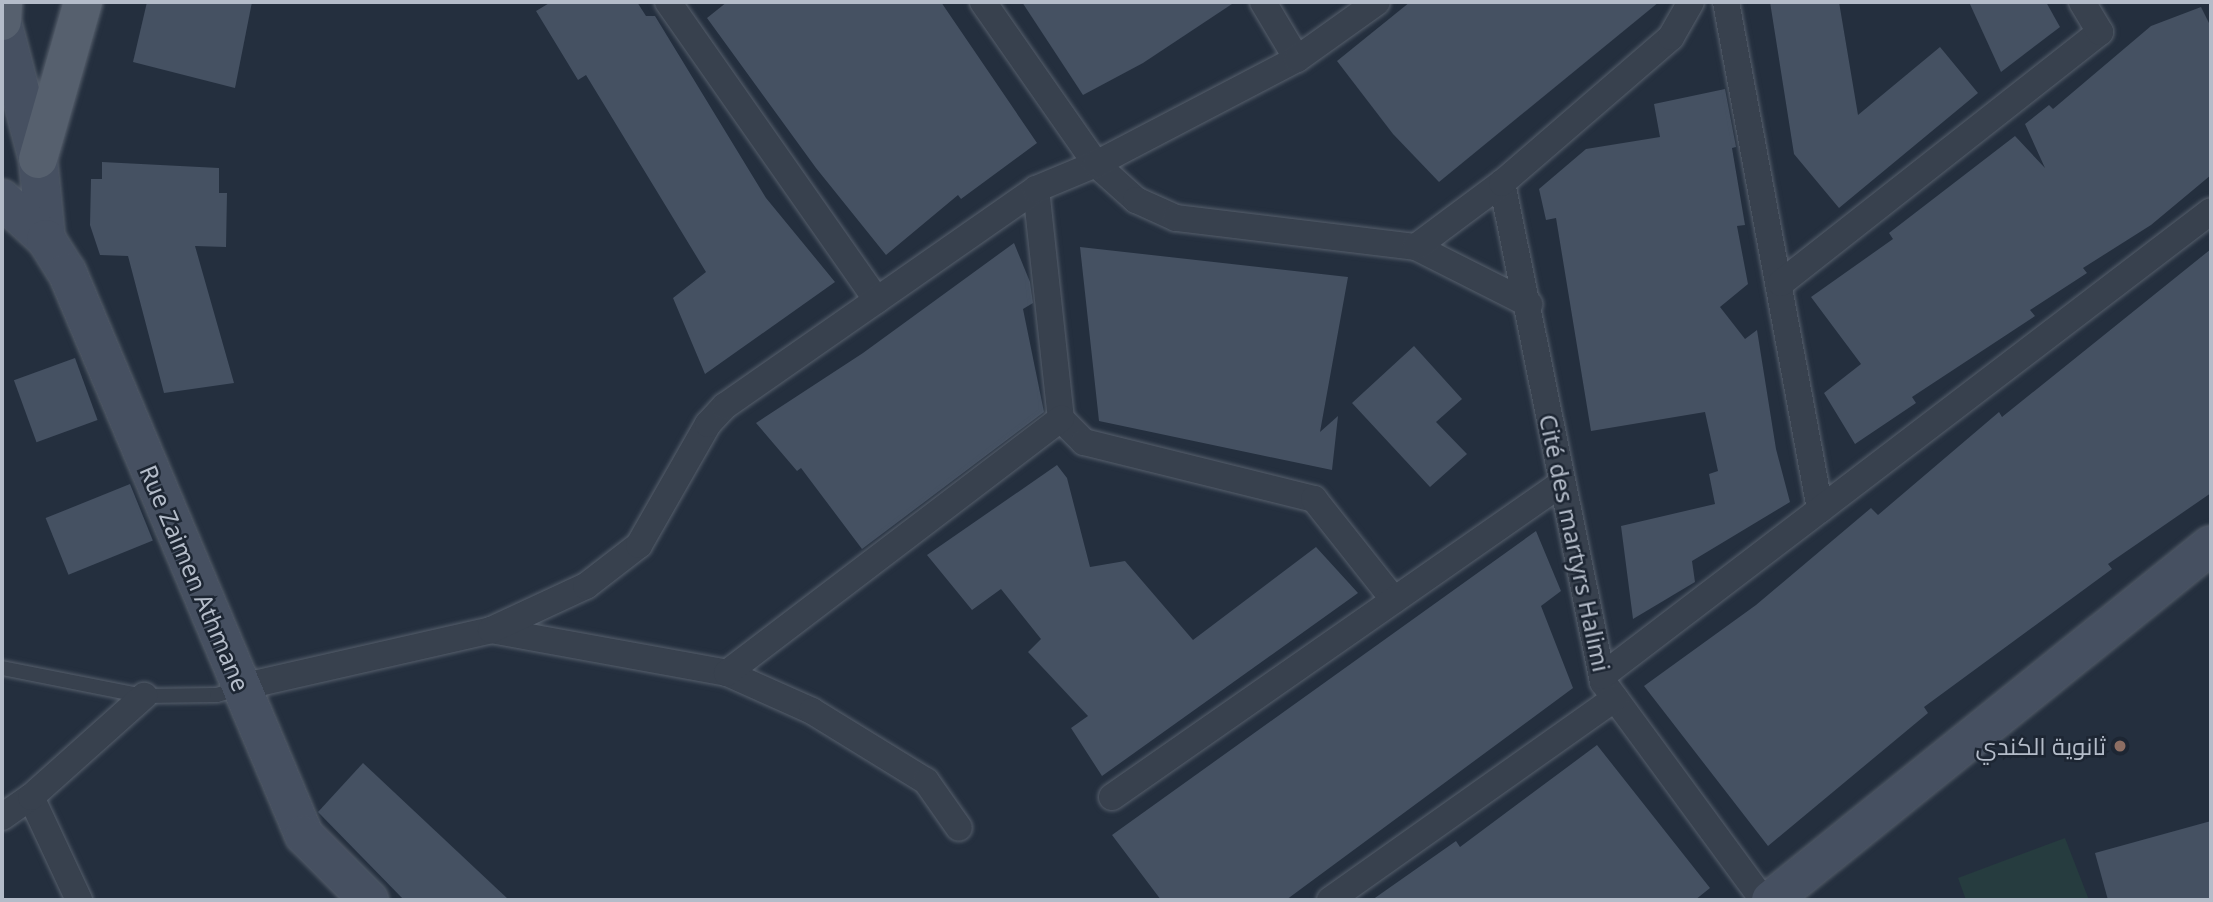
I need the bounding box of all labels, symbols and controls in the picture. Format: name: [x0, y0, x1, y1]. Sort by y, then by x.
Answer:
street label: Cité des martyrs Halimi: [1534, 412, 1616, 674]
street label: Rue Zaimen Athmane: [134, 460, 256, 696]
place label: ثانوية الكندي: [1975, 732, 2106, 760]
marker: ثانوية الكندي: [2112, 738, 2128, 754]

